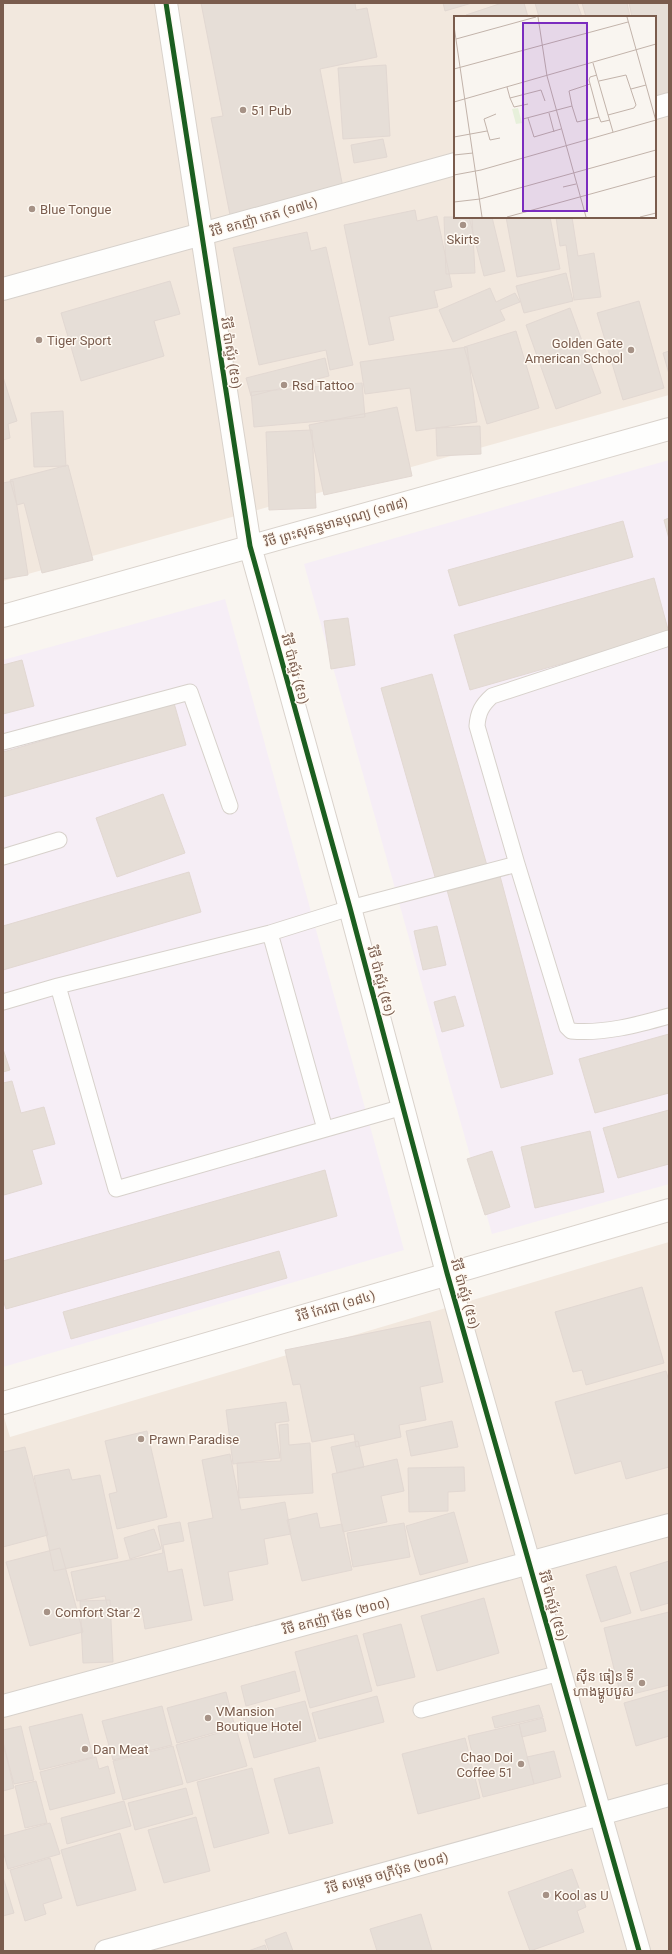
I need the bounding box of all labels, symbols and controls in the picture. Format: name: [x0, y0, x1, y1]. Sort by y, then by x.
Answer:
inset map: [454, 16, 656, 218]
place label: 51 Pub: [251, 103, 292, 118]
marker: 51 Pub: [238, 105, 248, 115]
street label: វិថី ឧកញ៉ា កេត (១៧៤): [207, 193, 320, 241]
place label: Blue Tongue: [40, 202, 111, 217]
marker: Blue Tongue: [27, 204, 37, 214]
marker: Skirts: [458, 220, 468, 230]
place label: Skirts: [446, 232, 480, 247]
street label: វិថី ប៉ាស្ទ័រ (៥១): [216, 315, 245, 390]
place label: Tiger Sport: [47, 333, 111, 348]
marker: Tiger Sport: [34, 335, 44, 345]
place label: Golden Gate American School: [525, 336, 623, 366]
marker: Golden Gate American School: [626, 345, 636, 355]
place label: Rsd Tattoo: [292, 378, 354, 393]
marker: Rsd Tattoo: [279, 380, 289, 390]
street label: វិថី ព្រះសុគន្ធមានបុណ្យ (១៧៨): [261, 493, 410, 551]
street label: វិថី ប៉ាស្ទ័រ (៥១): [277, 631, 313, 706]
street label: វិថី ប៉ាស្ទ័រ (៥១): [363, 943, 399, 1018]
street label: វិថី ប៉ាស្ទ័រ (៥១): [446, 1256, 484, 1331]
street label: វិថី កែវជា (១៨៤): [294, 1286, 377, 1325]
place label: Prawn Paradise: [149, 1432, 239, 1447]
marker: Prawn Paradise: [136, 1434, 146, 1444]
street label: វិថី ប៉ាស្ទ័រ (៥១): [534, 1568, 572, 1643]
street label: វិថី ឧកញ៉ា ម៉ែន (២០០): [280, 1593, 391, 1639]
place label: Comfort Star 2: [55, 1605, 140, 1620]
marker: Comfort Star 2: [42, 1607, 52, 1617]
place label: ស៊ីន ធៀន ទី ហាងម្ហូបបួស: [573, 1668, 634, 1702]
marker: ស៊ីន ធៀន ទី ហាងម្ហូបបួស: [637, 1678, 647, 1688]
place label: VMansion Boutique Hotel: [216, 1704, 302, 1734]
marker: VMansion Boutique Hotel: [203, 1713, 213, 1723]
place label: Dan Meat: [93, 1742, 149, 1757]
marker: Dan Meat: [80, 1744, 90, 1754]
place label: Chao Doi Coffee 51: [457, 1750, 513, 1780]
marker: Chao Doi Coffee 51: [516, 1759, 526, 1769]
street label: វិថី សម្តេច ចក្រីប៉ុន (២០៨): [323, 1848, 450, 1898]
place label: Kool as U: [554, 1888, 609, 1903]
marker: Kool as U: [541, 1890, 551, 1900]

